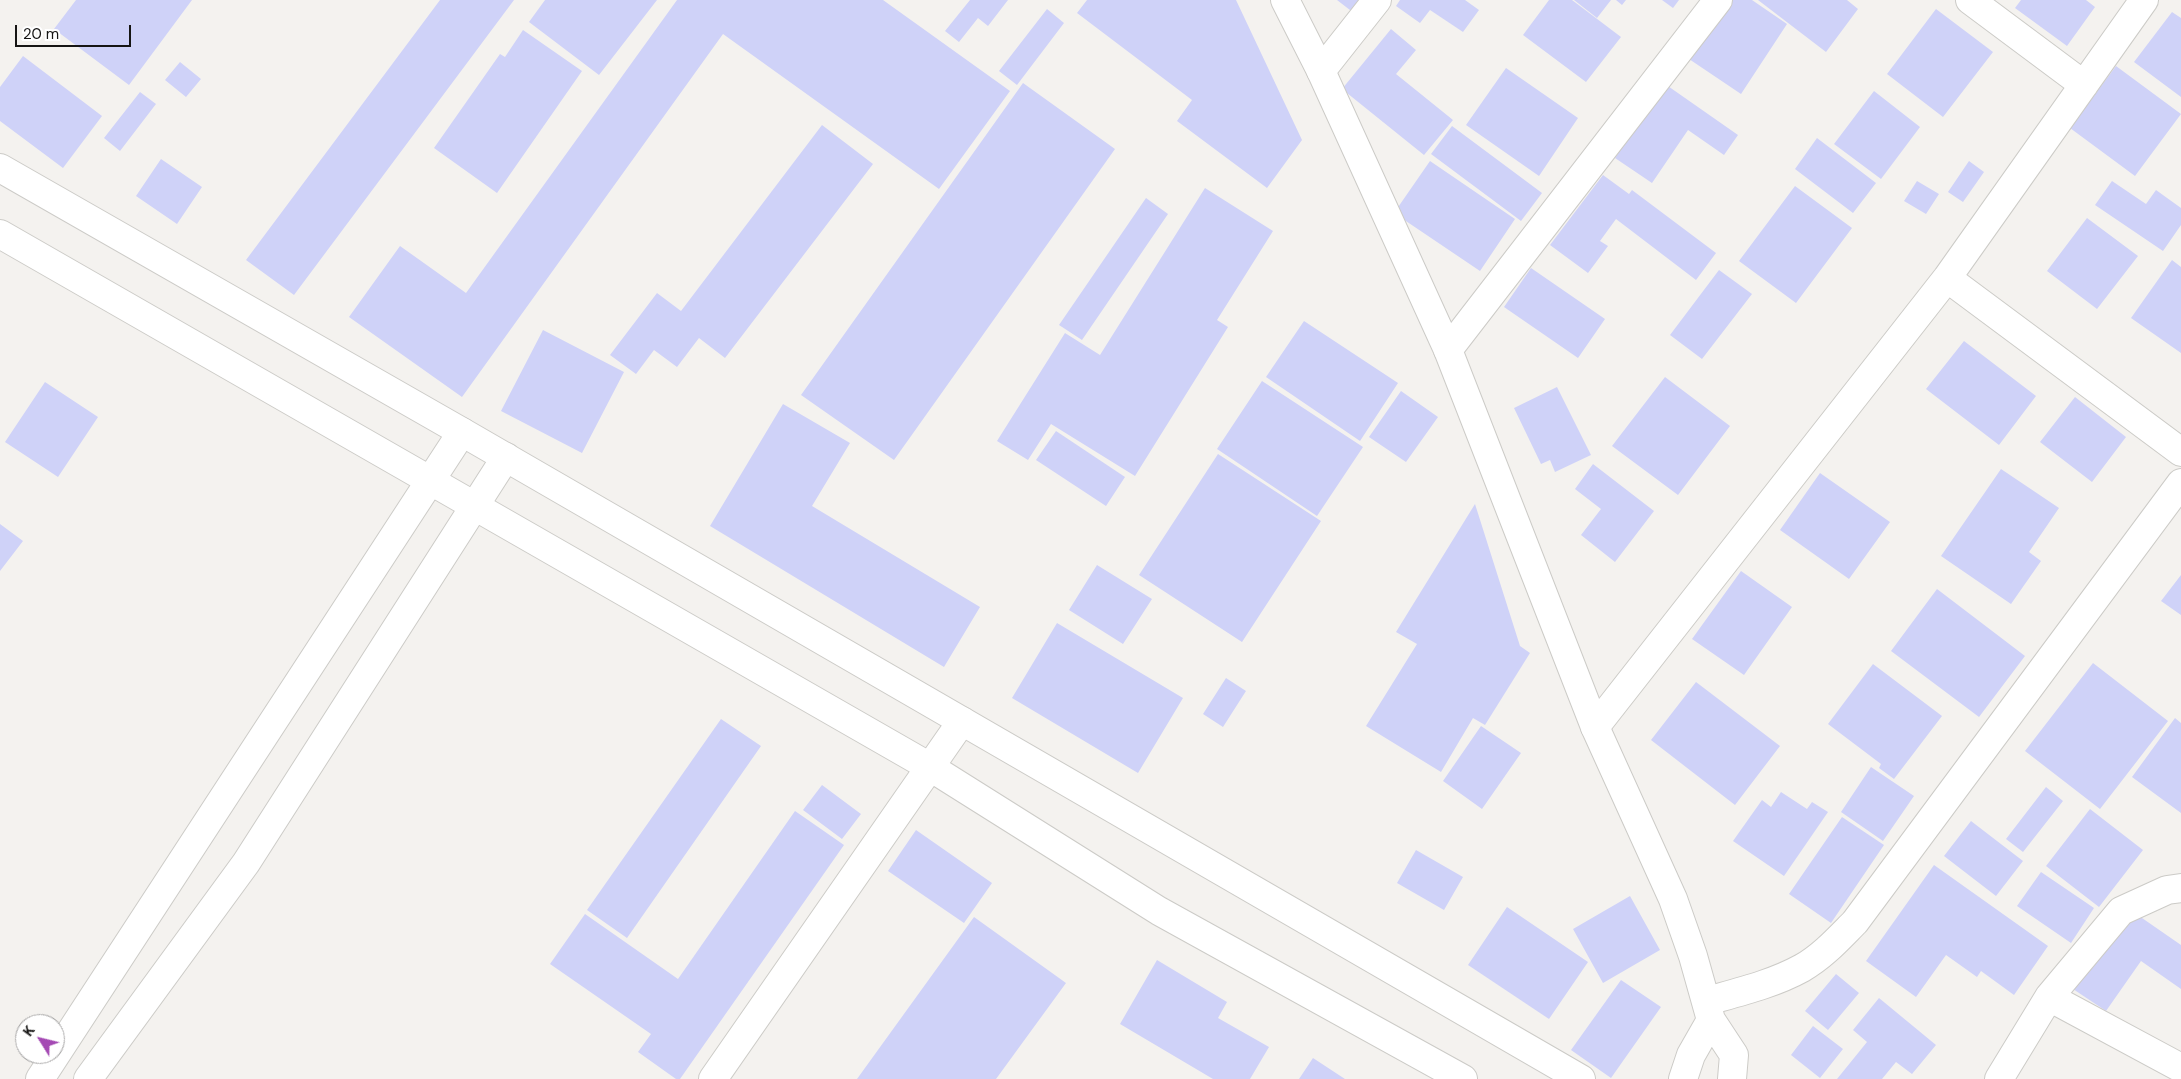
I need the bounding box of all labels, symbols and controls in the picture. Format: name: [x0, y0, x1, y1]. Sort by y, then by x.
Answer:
scale bar: [18, 15, 134, 47]
text: 20 m: [23, 24, 59, 44]
north arrow: [15, 1014, 65, 1064]
text: K: [19, 1022, 39, 1040]

